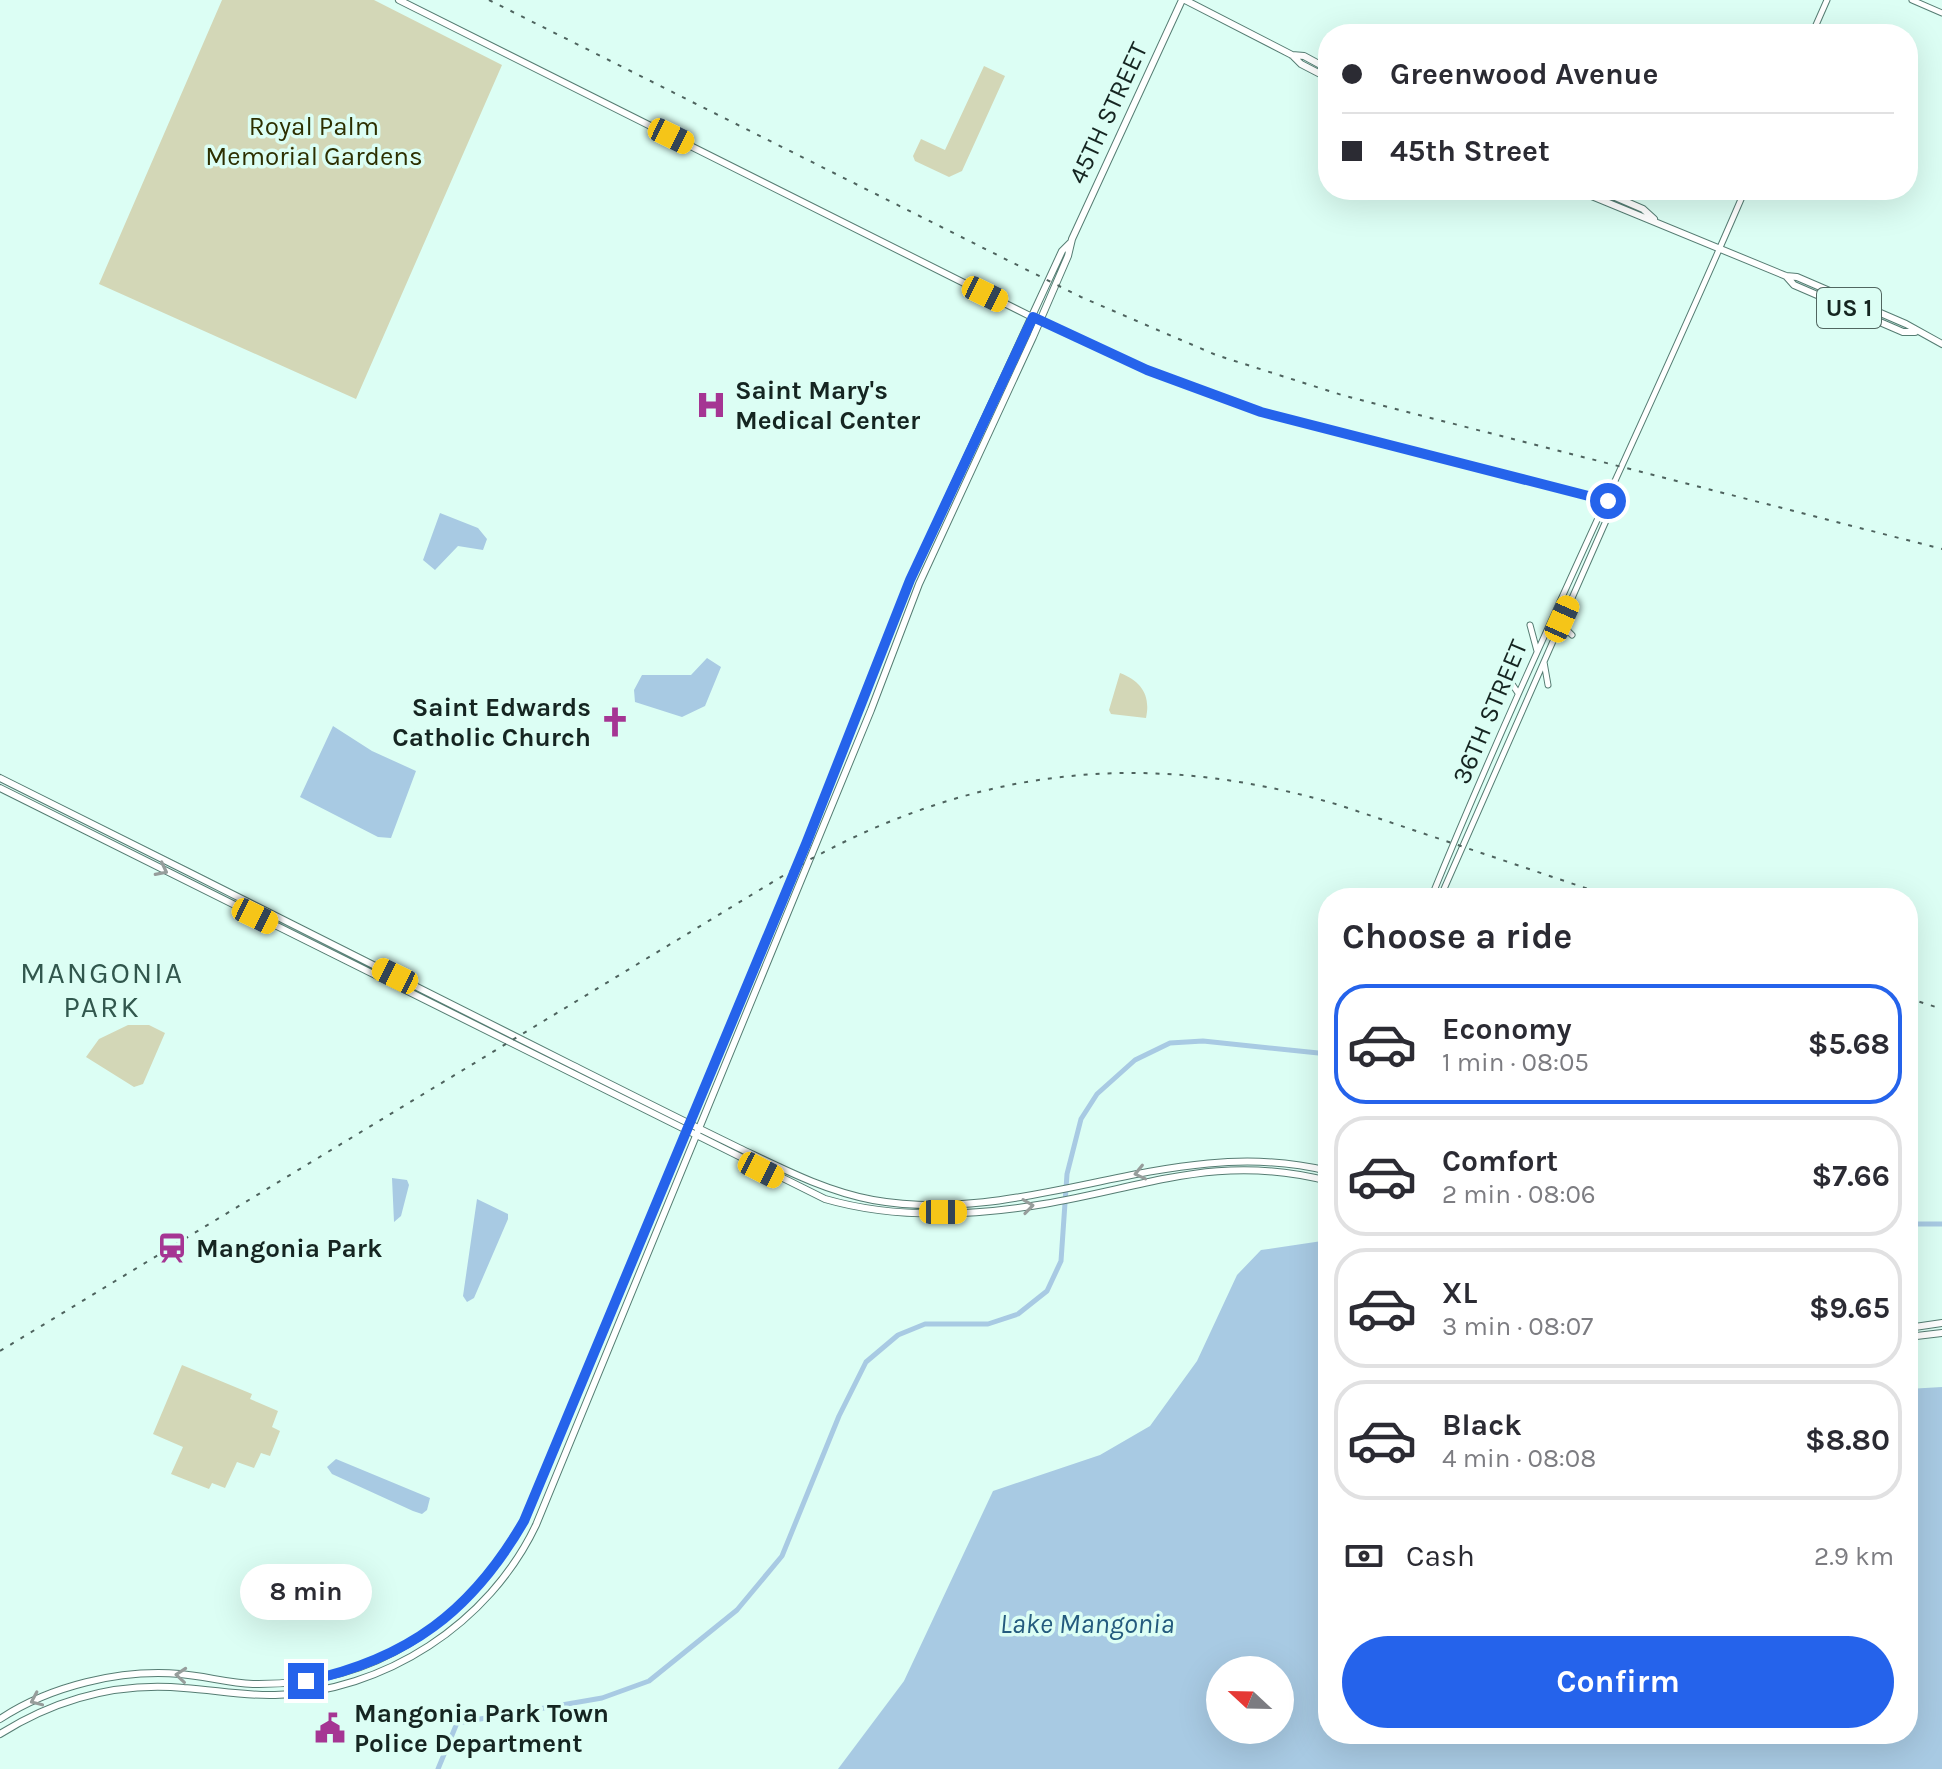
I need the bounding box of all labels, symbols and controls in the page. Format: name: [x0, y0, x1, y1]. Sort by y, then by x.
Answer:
street label: 45TH STREET: [1062, 37, 1154, 189]
text: Greenwood Avenue: [1390, 56, 1658, 92]
park label: Royal Palm Memorial Gardens: [205, 111, 423, 172]
car: [644, 115, 698, 157]
text: 45th Street: [1390, 133, 1550, 169]
car: [958, 273, 1012, 315]
road number: US 1: [1817, 288, 1881, 328]
place label: Saint Mary's Medical Center: [735, 375, 921, 436]
hospital icon: Saint Mary's Medical Center: [694, 388, 728, 422]
route start: [1590, 483, 1626, 519]
car: [1541, 592, 1583, 646]
street label: 36TH STREET: [1446, 635, 1534, 789]
place label: Saint Edwards Catholic Church: [392, 692, 591, 753]
church icon: Saint Edwards Catholic Church: [598, 705, 632, 739]
one-way arrow: [154, 860, 169, 875]
car: [228, 895, 282, 937]
text: Choose a ride: [1342, 915, 1572, 957]
district label: MANGONIA PARK: [20, 955, 184, 1025]
car: [368, 955, 422, 997]
icon: car: [1346, 1008, 1418, 1080]
text: Economy: [1442, 1011, 1572, 1047]
text: $5.68: [1808, 1026, 1890, 1062]
text: 1 min · 08:05: [1442, 1047, 1589, 1078]
icon: car: [1346, 1140, 1418, 1212]
text: Comfort: [1442, 1143, 1558, 1179]
car: [734, 1148, 788, 1192]
text: $7.66: [1812, 1158, 1890, 1194]
one-way arrow: [1134, 1163, 1147, 1180]
text: 2 min · 08:06: [1442, 1179, 1596, 1210]
one-way arrow: [1021, 1198, 1035, 1215]
car: [919, 1200, 967, 1224]
station icon: Mangonia Park: [155, 1231, 189, 1265]
place label: Mangonia Park: [196, 1233, 382, 1264]
icon: car: [1346, 1272, 1418, 1344]
text: XL: [1442, 1275, 1477, 1311]
text: $9.65: [1809, 1290, 1890, 1326]
text: 3 min · 08:07: [1442, 1311, 1593, 1342]
icon: car: [1346, 1404, 1418, 1476]
text: Black: [1442, 1407, 1522, 1443]
text: $8.80: [1805, 1422, 1890, 1458]
text: 4 min · 08:08: [1442, 1443, 1596, 1474]
icon: cash: [1342, 1534, 1386, 1578]
text: Cash: [1406, 1538, 1475, 1574]
text: 2.9 km: [1814, 1541, 1894, 1572]
callout: 8 min: [240, 1565, 372, 1621]
text: 8 min: [270, 1576, 342, 1607]
water label: Lake Mangonia: [1000, 1607, 1174, 1640]
button: Confirm: [1342, 1636, 1894, 1728]
north arrow: [1206, 1656, 1294, 1744]
map controls: [1206, 1656, 1294, 1744]
route end: [288, 1663, 324, 1699]
one-way arrow: [174, 1667, 187, 1684]
one-way arrow: [30, 1691, 44, 1707]
place label: Mangonia Park Town Police Department: [354, 1698, 609, 1759]
public building icon: Mangonia Park Town Police Department: [313, 1711, 347, 1745]

